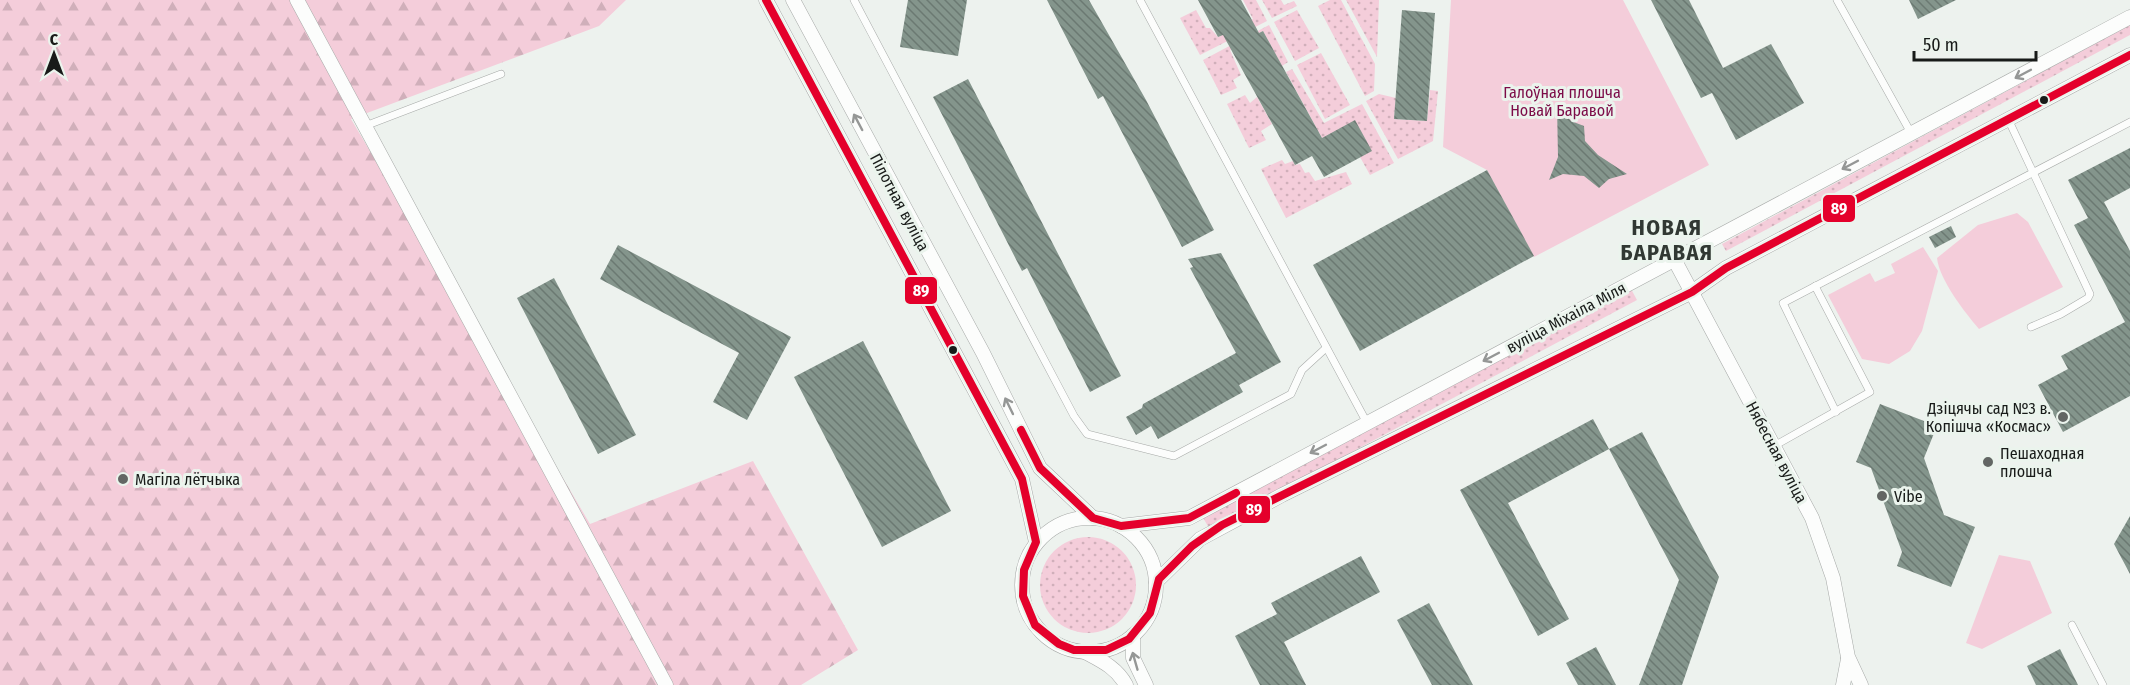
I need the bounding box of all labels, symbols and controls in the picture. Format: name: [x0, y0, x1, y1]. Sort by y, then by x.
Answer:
north arrow: [24, 24, 84, 84]
scale bar: [1914, 24, 2036, 62]
text: С: [50, 30, 59, 49]
text: 50 m: [1923, 34, 1959, 56]
one-way arrow: [2014, 69, 2032, 80]
park label: Галоўная плошча Новай Баравой: [1503, 83, 1621, 120]
unlabelled marker: [2038, 94, 2050, 106]
one-way arrow: [851, 114, 863, 132]
street label: Пілотная вуліца: [866, 150, 933, 254]
one-way arrow: [1842, 160, 1860, 171]
line badge: 89: [1822, 194, 1856, 223]
text: 89: [1831, 199, 1847, 218]
district label: НОВАЯ БАРАВАЯ: [1620, 214, 1714, 266]
line badge: 89: [904, 276, 938, 305]
street label: вуліца Міхаіла Міля: [1503, 278, 1629, 357]
text: 89: [913, 281, 929, 300]
unlabelled marker: [947, 344, 959, 356]
one-way arrow: [1482, 352, 1500, 363]
one-way arrow: [1002, 397, 1014, 415]
street label: Нябесная вуліца: [1742, 398, 1811, 506]
place label: Дзіцячы сад №3 в. Копішча «Космас»: [1926, 399, 2051, 436]
marker: Дзіцячы сад №3 в. Копішча «Космас»: [2056, 410, 2070, 424]
one-way arrow: [1310, 443, 1328, 455]
place label: Пешаходная плошча: [2000, 444, 2084, 481]
marker: Пешаходная плошча: [1981, 455, 1995, 469]
place label: Магіла лётчыка: [135, 470, 240, 489]
marker: Магіла лётчыка: [116, 472, 130, 486]
place label: Vibe: [1894, 487, 1923, 506]
marker: Vibe: [1875, 489, 1889, 503]
line badge: 89: [1237, 495, 1271, 524]
text: 89: [1246, 500, 1262, 519]
one-way arrow: [1129, 652, 1140, 671]

